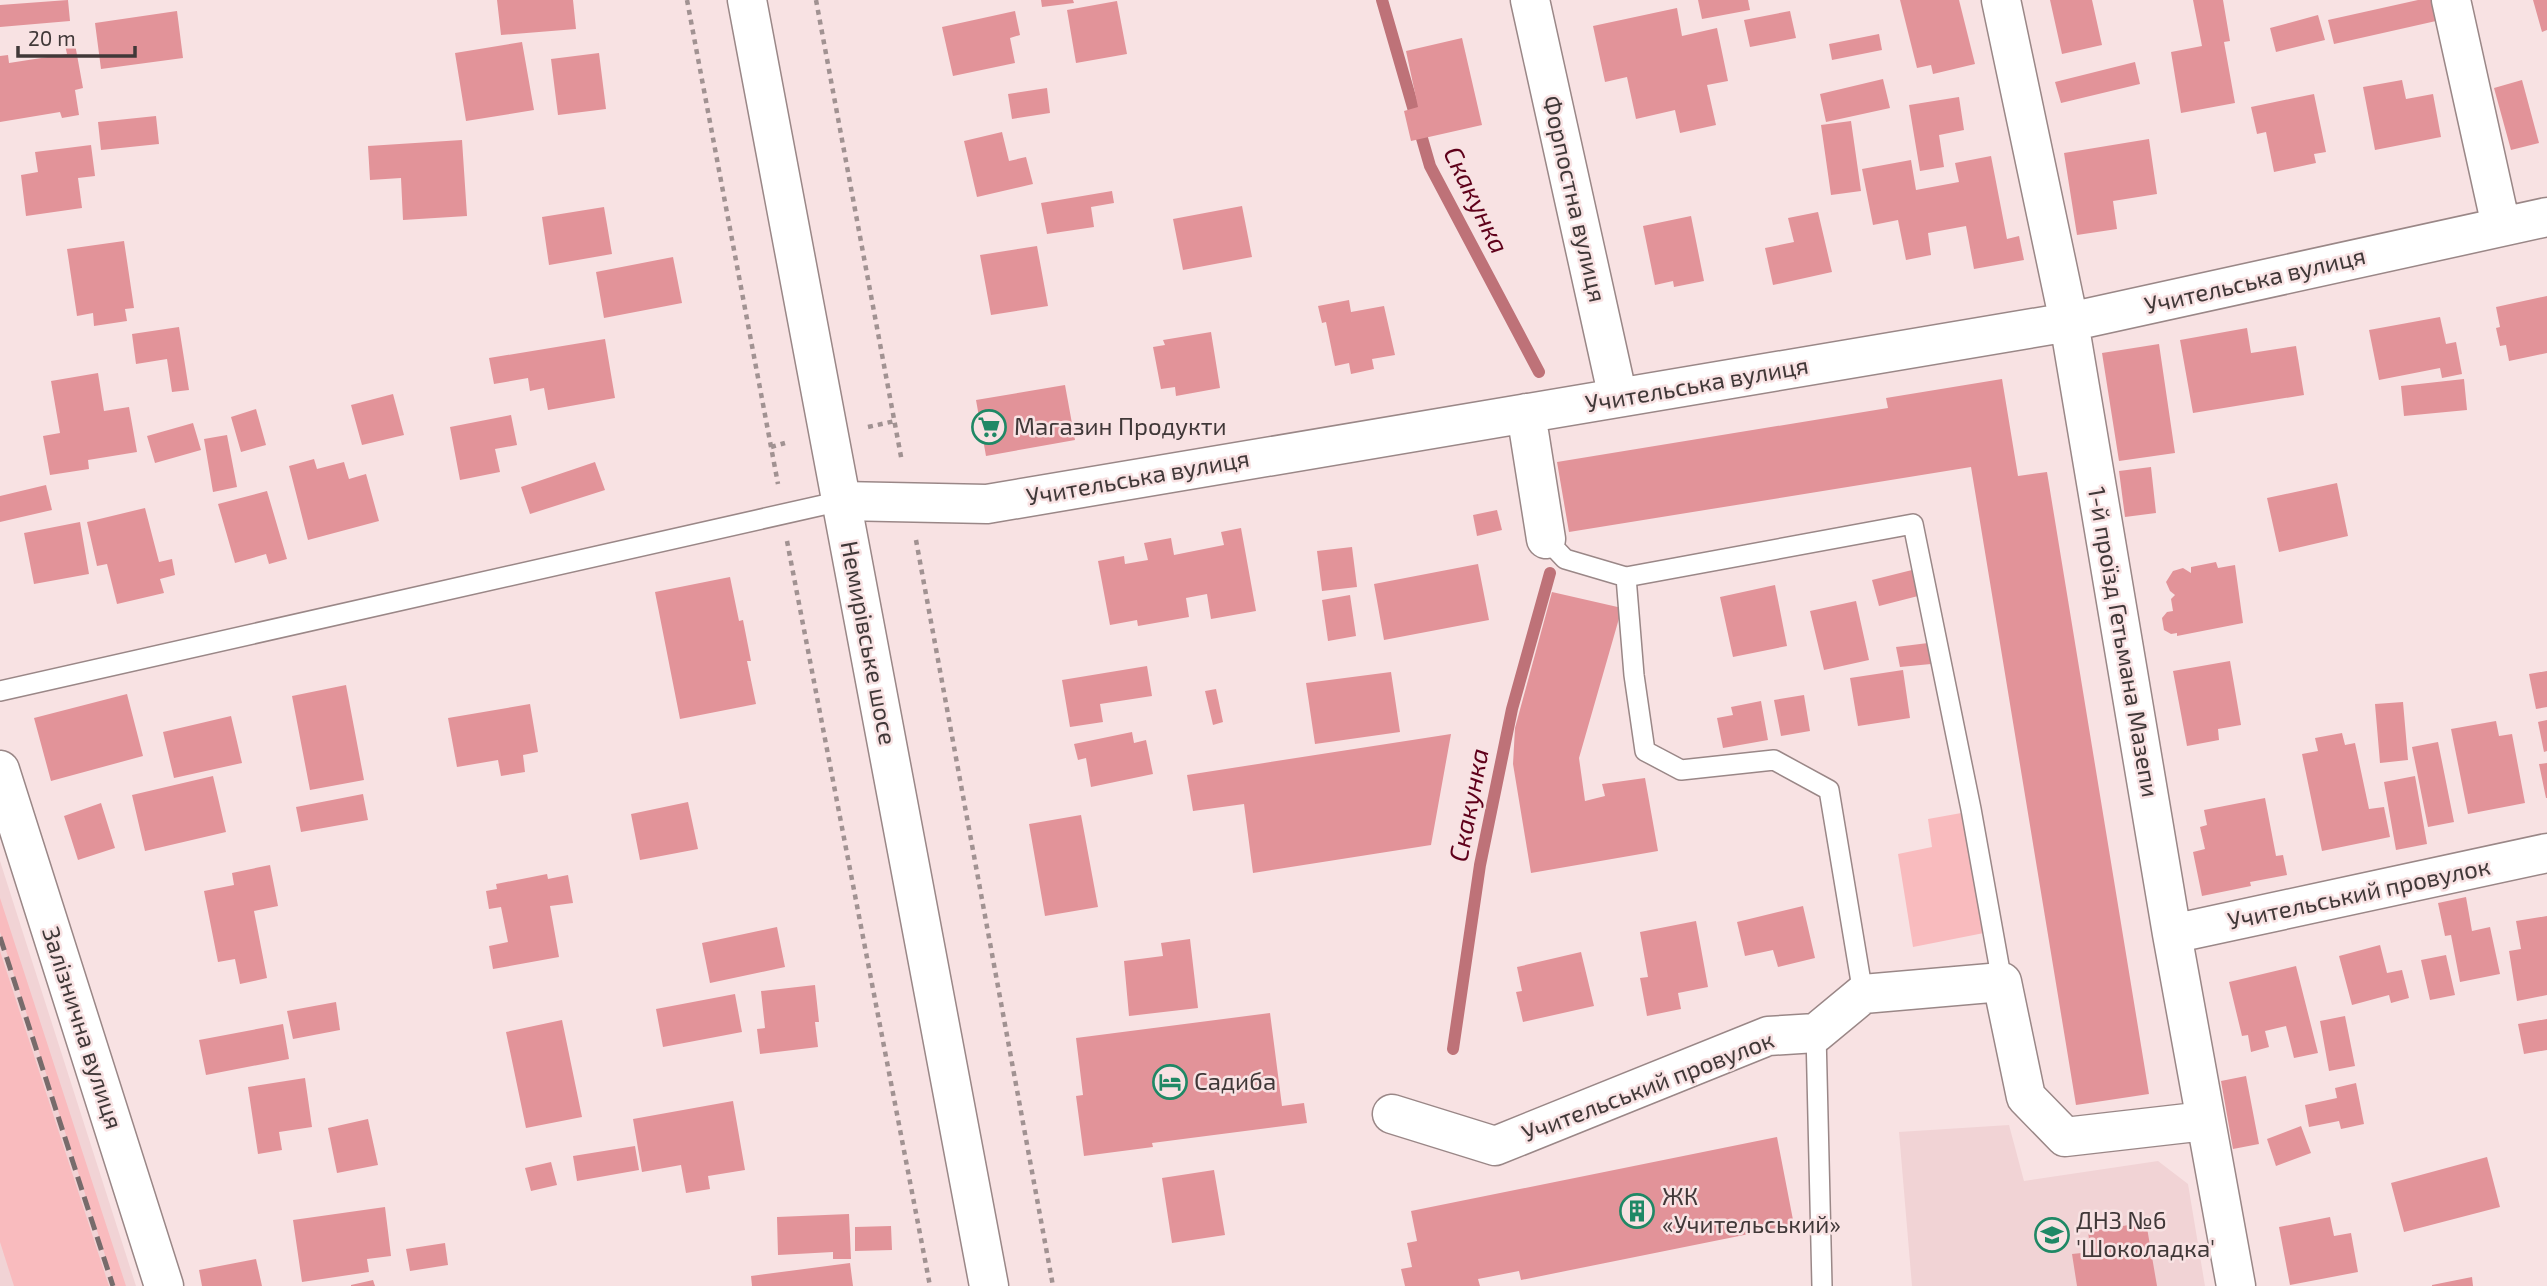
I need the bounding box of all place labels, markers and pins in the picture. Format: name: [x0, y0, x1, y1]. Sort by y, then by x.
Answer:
supermarket icon: Магазин Продукти: [970, 408, 1008, 446]
place label: Магазин Продукти: [1014, 411, 1227, 441]
hotel icon: Садиба: [1151, 1063, 1189, 1101]
place label: Садиба: [1194, 1066, 1276, 1095]
place label: ЖК «Учительський»: [1662, 1181, 1841, 1238]
building icon: ЖК «Учительський»: [1618, 1192, 1656, 1230]
place label: ДНЗ №6 'Шоколадка': [2076, 1205, 2215, 1262]
school or university icon: ДНЗ №6 'Шоколадка': [2033, 1216, 2071, 1254]

